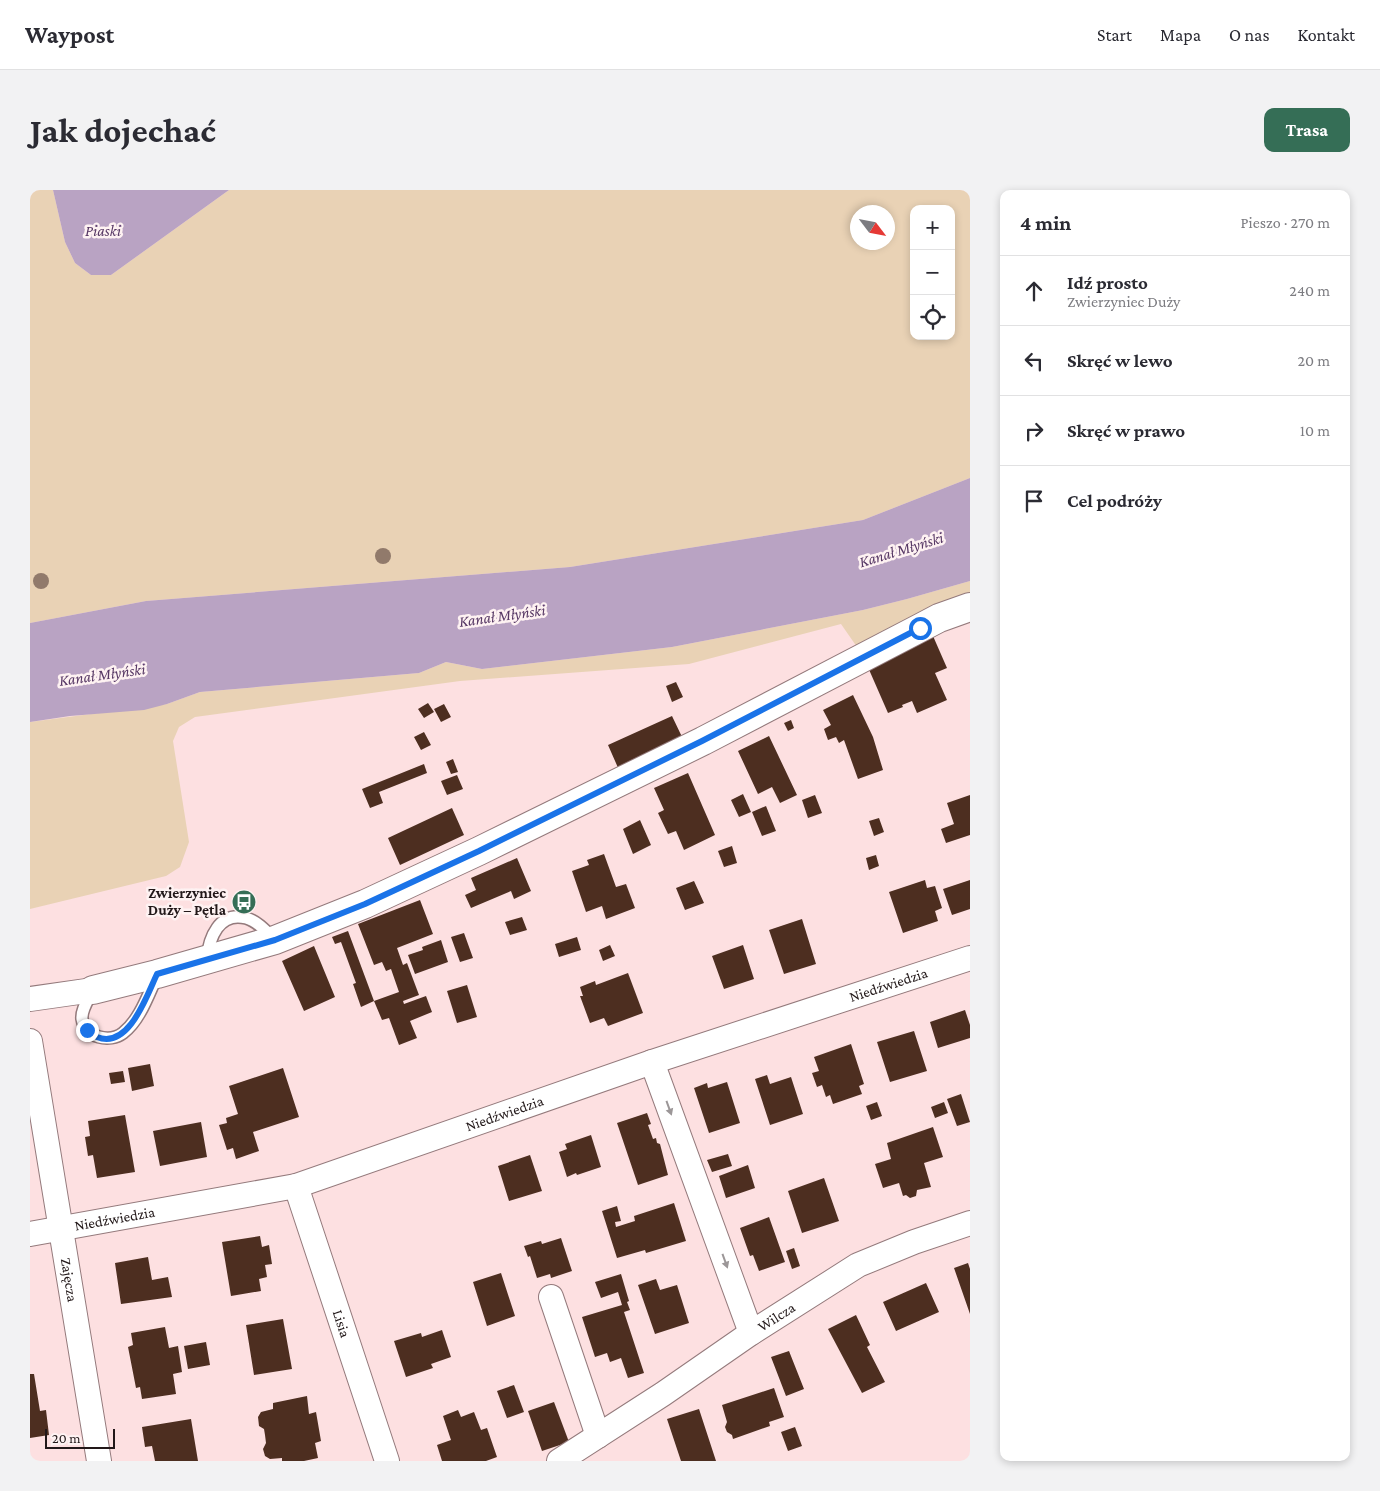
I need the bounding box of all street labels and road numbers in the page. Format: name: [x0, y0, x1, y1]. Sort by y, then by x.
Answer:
street label: Niedźwiedzia: [847, 964, 930, 1005]
street label: Niedźwiedzia: [463, 1092, 546, 1134]
street label: Niedźwiedzia: [73, 1204, 156, 1234]
street label: Zajęcza: [58, 1257, 81, 1303]
street label: Wilcza: [755, 1299, 798, 1335]
street label: Lisia: [330, 1308, 354, 1340]

